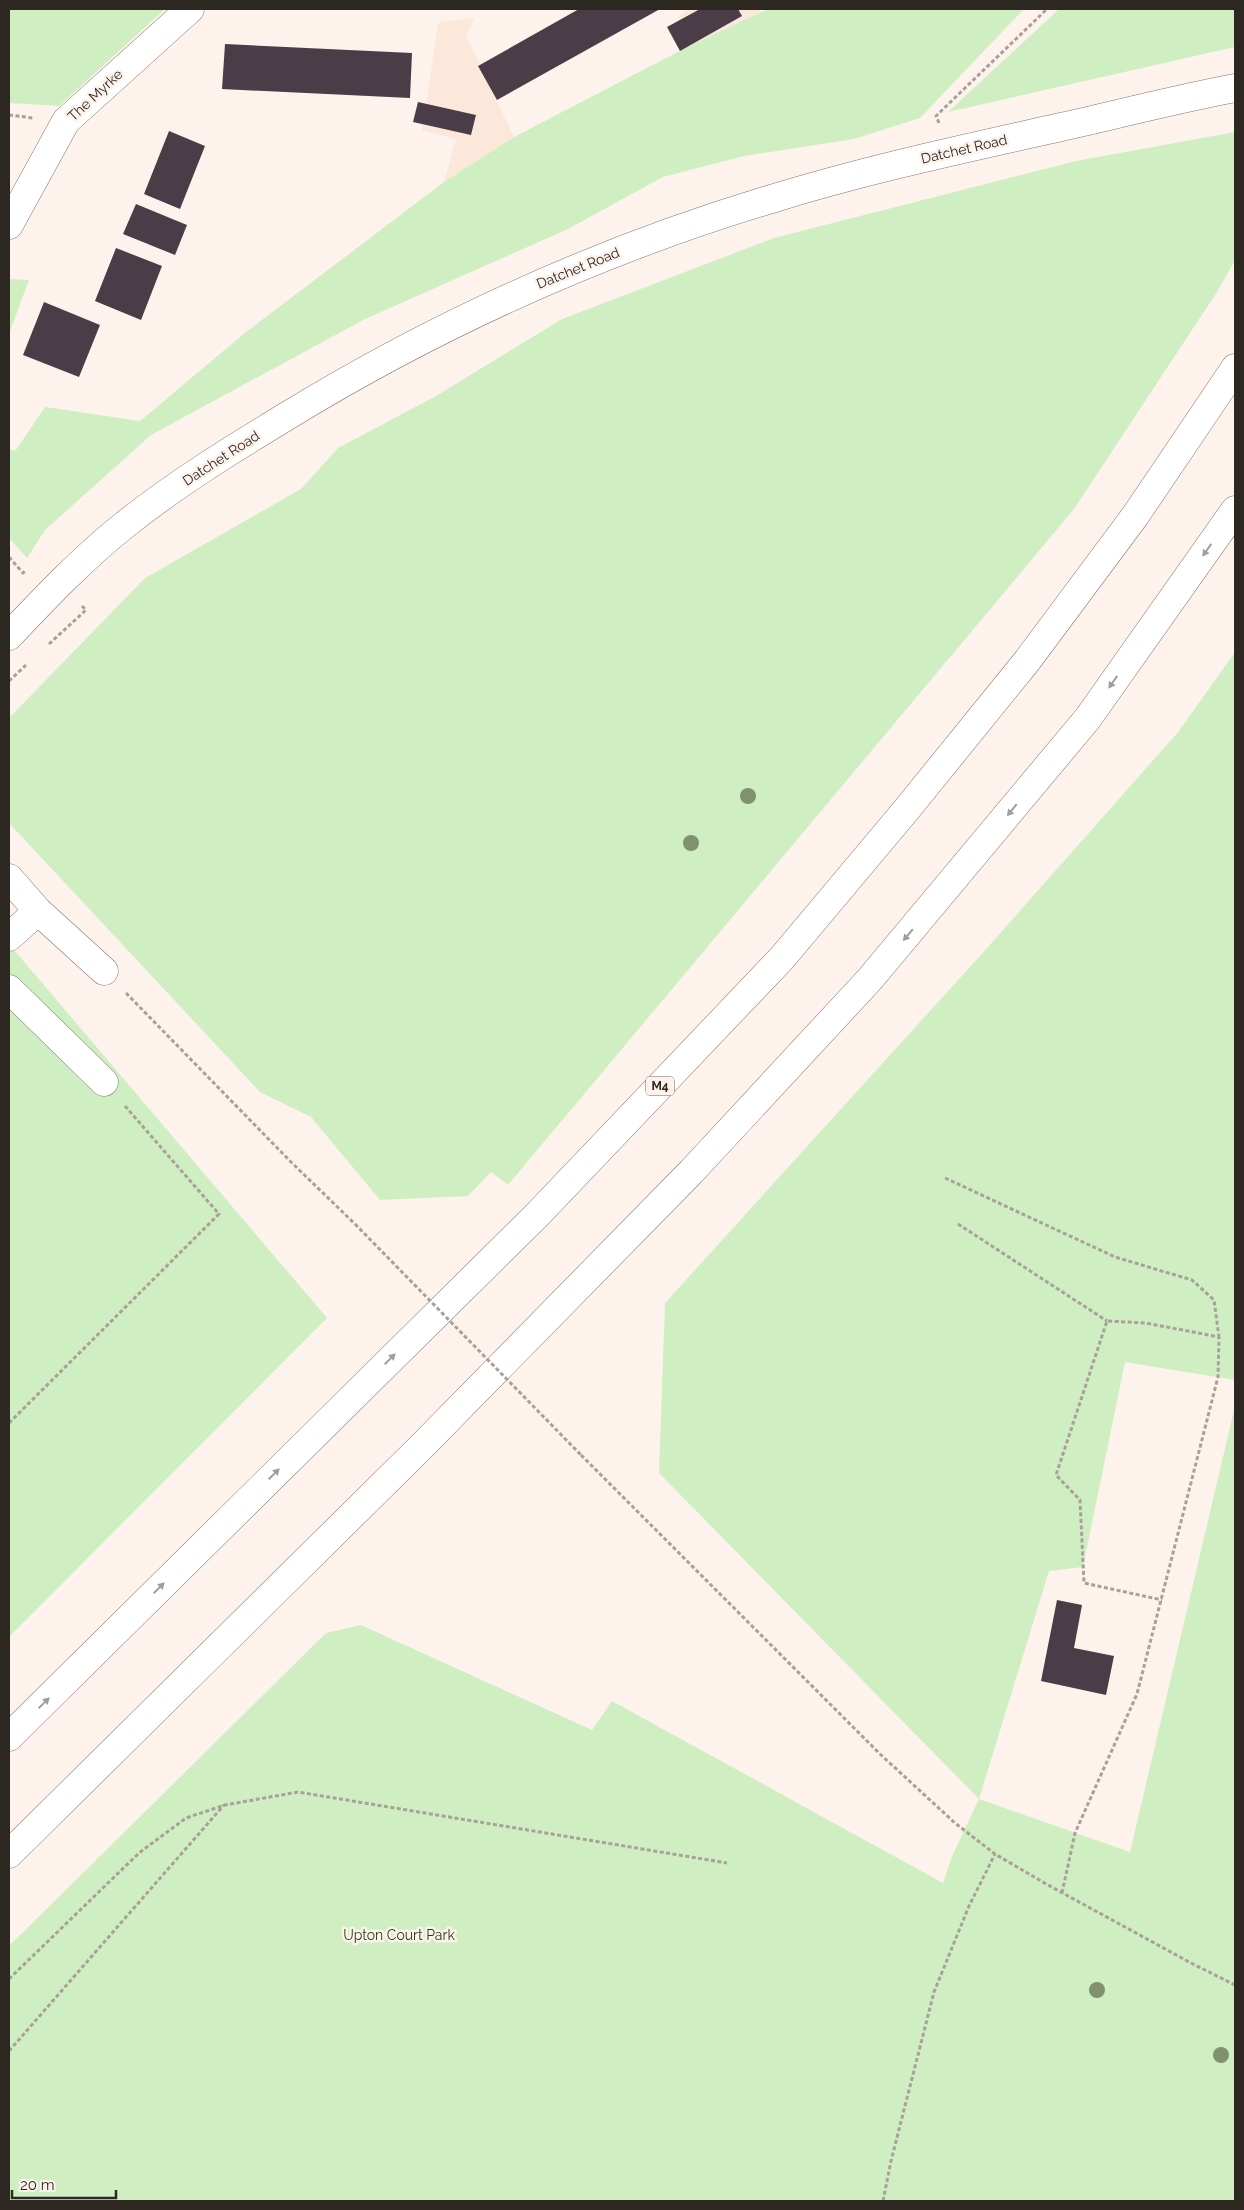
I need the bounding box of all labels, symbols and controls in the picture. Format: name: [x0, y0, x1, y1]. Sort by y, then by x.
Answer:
street label: The Myrke: [64, 66, 126, 124]
street label: Datchet Road: [919, 131, 1009, 167]
street label: Datchet Road: [534, 244, 622, 292]
street label: Datchet Road: [180, 427, 262, 489]
one-way arrow: [1202, 543, 1212, 557]
one-way arrow: [1108, 676, 1118, 689]
one-way arrow: [1007, 803, 1018, 816]
one-way arrow: [902, 928, 914, 940]
road number: M4: [646, 1076, 674, 1096]
one-way arrow: [384, 1353, 396, 1365]
one-way arrow: [268, 1468, 280, 1480]
one-way arrow: [153, 1582, 165, 1594]
one-way arrow: [37, 1697, 49, 1709]
park label: Upton Court Park: [343, 1927, 455, 1943]
scale bar: [12, 2168, 116, 2200]
text: 20 m: [20, 2176, 55, 2194]

